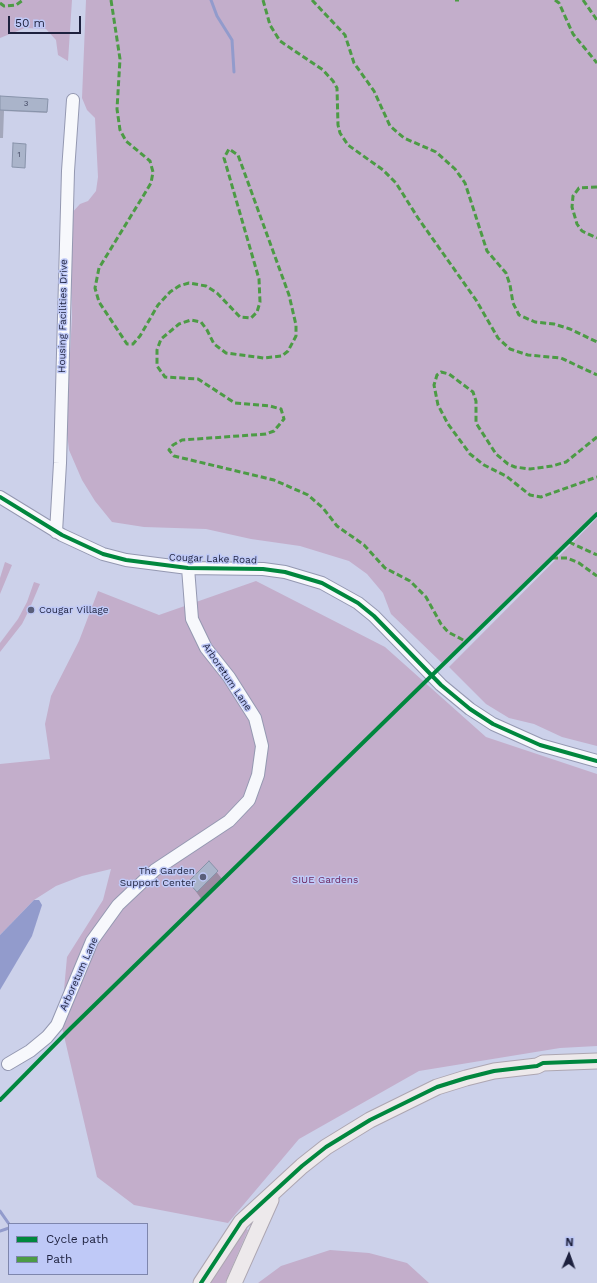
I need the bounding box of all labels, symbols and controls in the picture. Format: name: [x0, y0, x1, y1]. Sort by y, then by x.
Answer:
scale bar: [10, 8, 83, 34]
text: 50 m: [15, 16, 45, 30]
house number: 3: [24, 99, 28, 109]
house number: 1: [17, 150, 21, 160]
street label: Housing Facilities Drive: [56, 259, 70, 373]
street label: Cougar Lake Road: [169, 551, 257, 567]
place label: Cougar Village: [39, 604, 109, 616]
marker: Cougar Village: [26, 605, 36, 615]
street label: Arboretum Lane: [200, 641, 254, 713]
place label: The Garden Support Center: [120, 865, 195, 888]
marker: The Garden Support Center: [198, 872, 208, 882]
park label: SIUE Gardens: [292, 874, 358, 886]
street label: Arboretum Lane: [57, 935, 101, 1013]
legend: [8, 1223, 148, 1275]
text: Cycle path: [46, 1232, 108, 1246]
north arrow: [549, 1235, 589, 1275]
text: N: [565, 1236, 574, 1249]
text: Path: [46, 1252, 72, 1266]

